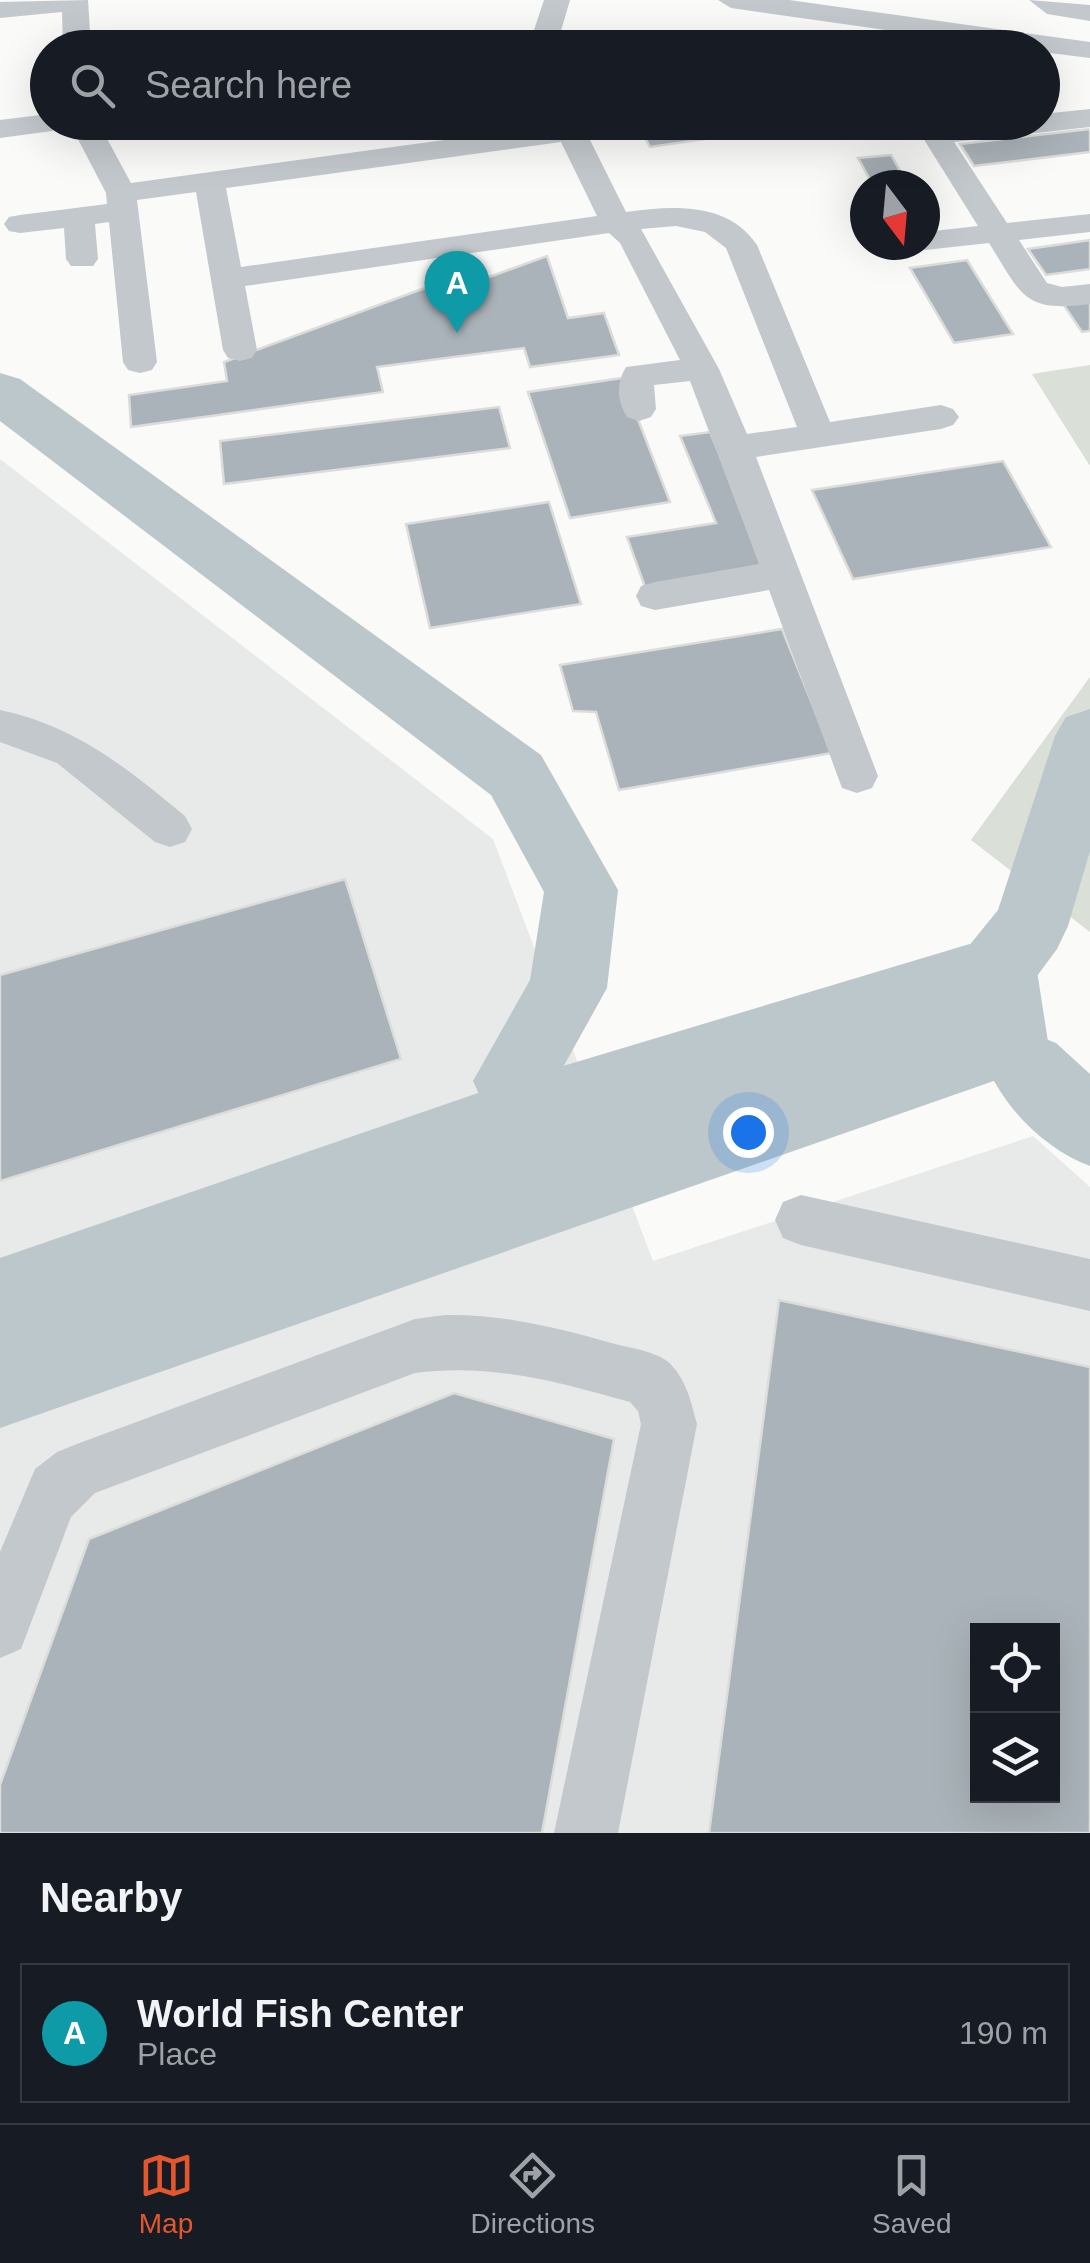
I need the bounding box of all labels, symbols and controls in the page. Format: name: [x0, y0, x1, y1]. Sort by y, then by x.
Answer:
search box: [30, 30, 1060, 140]
icon: search: [65, 58, 120, 113]
text: Search here: [145, 64, 352, 106]
north arrow: [850, 170, 940, 260]
pin: A: [424, 250, 490, 333]
your location: [723, 1107, 774, 1158]
map controls: [970, 1623, 1060, 1803]
button: locate: [970, 1623, 1060, 1713]
button: layers: [970, 1713, 1060, 1803]
text: Nearby: [40, 1874, 182, 1921]
text: World Fish Center: [137, 1993, 464, 2035]
text: A: [63, 2015, 86, 2051]
text: 190 m: [959, 2015, 1048, 2051]
text: Place: [137, 2036, 217, 2072]
tab: Map: [139, 2148, 194, 2240]
tab: Directions: [471, 2148, 595, 2240]
tab: Saved: [872, 2148, 951, 2240]

